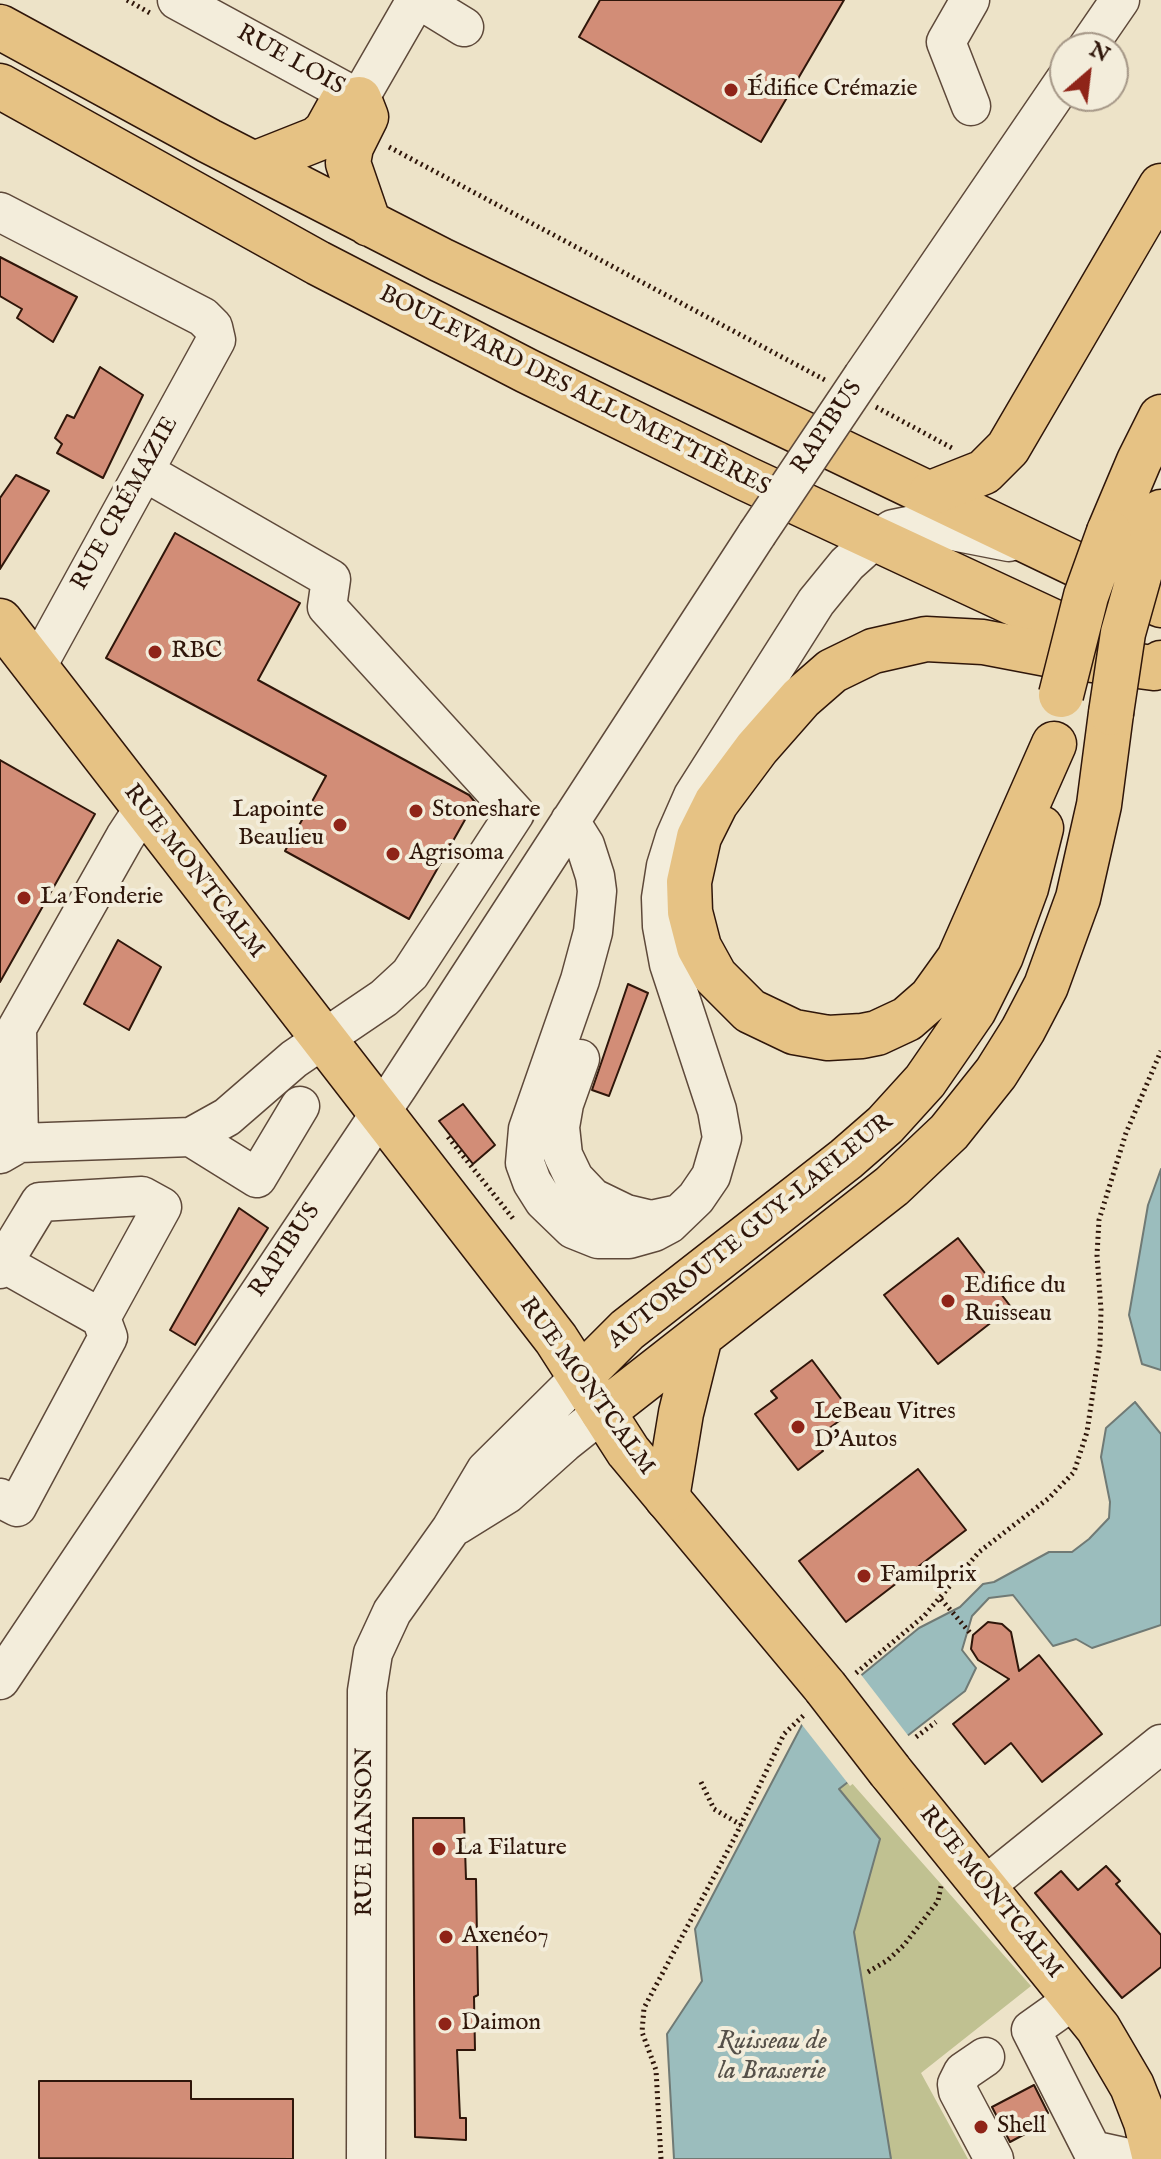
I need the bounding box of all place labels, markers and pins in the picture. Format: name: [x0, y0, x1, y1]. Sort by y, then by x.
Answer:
place label: Édifice Crémazie: [747, 76, 918, 104]
marker: Édifice Crémazie: [722, 81, 740, 99]
place label: RBC: [171, 638, 222, 666]
marker: RBC: [146, 643, 164, 661]
place label: Lapointe Beaulieu: [232, 797, 324, 853]
place label: Stoneshare: [432, 797, 541, 825]
marker: Stoneshare: [407, 802, 425, 820]
marker: Lapointe Beaulieu: [331, 816, 349, 834]
place label: Agrisoma: [409, 840, 504, 868]
marker: Agrisoma: [384, 845, 402, 863]
place label: La Fonderie: [40, 884, 163, 912]
marker: La Fonderie: [15, 889, 33, 907]
place label: Edifice du Ruisseau: [964, 1273, 1066, 1329]
marker: Edifice du Ruisseau: [939, 1292, 957, 1310]
place label: LeBeau Vitres D'Autos: [814, 1399, 956, 1455]
marker: LeBeau Vitres D'Autos: [789, 1418, 807, 1436]
place label: Familprix: [880, 1562, 977, 1590]
marker: Familprix: [855, 1567, 873, 1585]
place label: La Filature: [455, 1835, 567, 1863]
marker: La Filature: [430, 1840, 448, 1858]
place label: Axenéo7: [462, 1923, 549, 1951]
marker: Axenéo7: [437, 1928, 455, 1946]
place label: Daimon: [461, 2010, 541, 2038]
marker: Daimon: [436, 2015, 454, 2033]
place label: Shell: [997, 2113, 1046, 2141]
marker: Shell: [972, 2118, 990, 2136]

